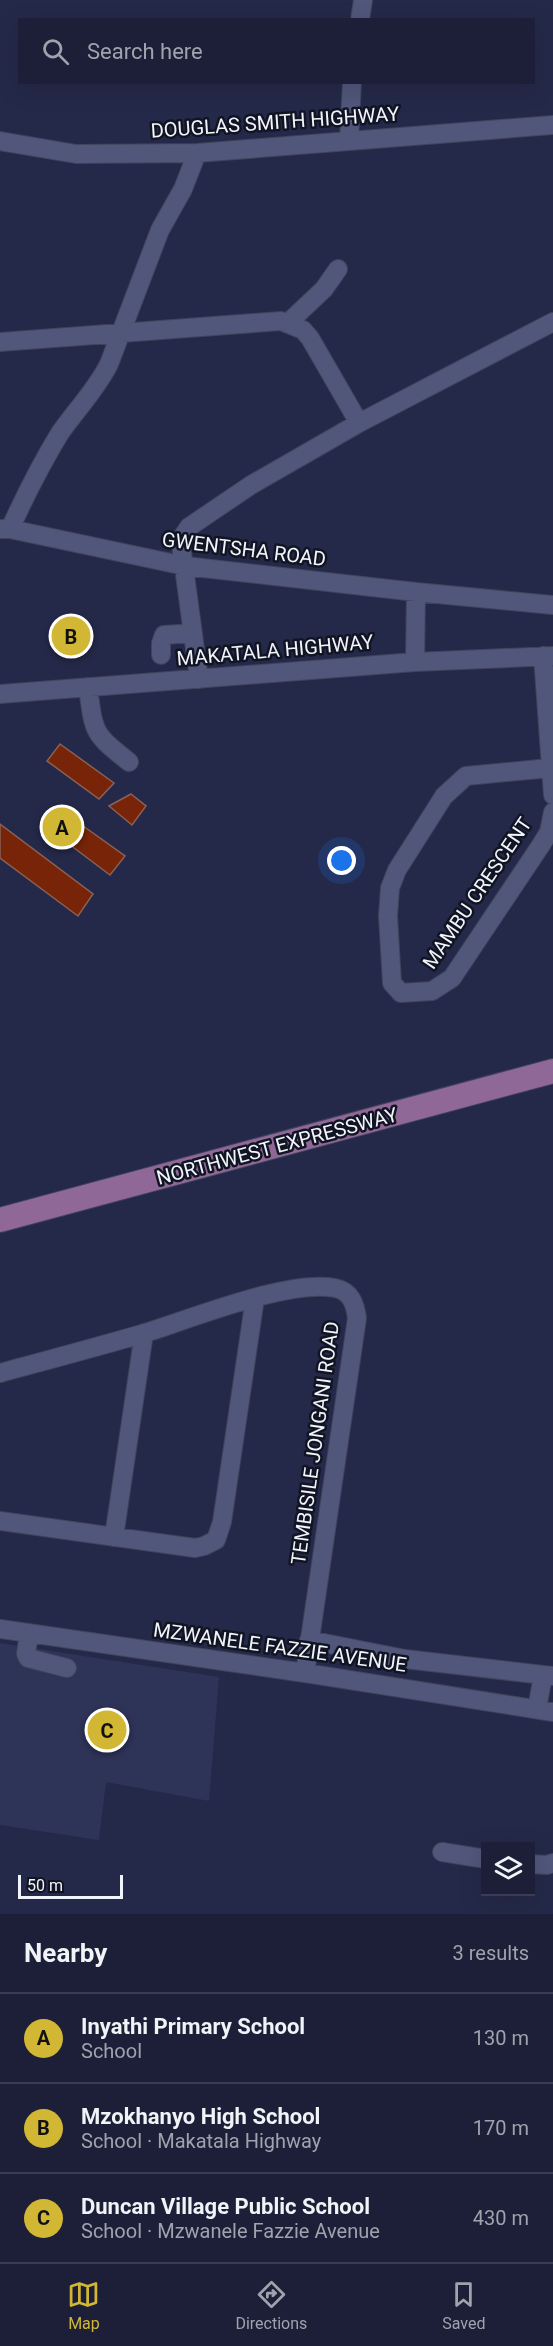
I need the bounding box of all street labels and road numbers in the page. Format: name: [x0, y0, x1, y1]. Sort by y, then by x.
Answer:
street label: DOUGLAS SMITH HIGHWAY: [150, 101, 400, 143]
street label: GWENTSHA ROAD: [161, 527, 327, 571]
street label: MAKATALA HIGHWAY: [176, 629, 374, 671]
street label: MAMBU CRESCENT: [417, 813, 537, 973]
street label: NORTHWEST EXPRESSWAY: [154, 1102, 400, 1190]
street label: TEMBISILE JONGANI ROAD: [286, 1320, 344, 1566]
street label: MZWANELE FAZZIE AVENUE: [152, 1617, 408, 1677]

